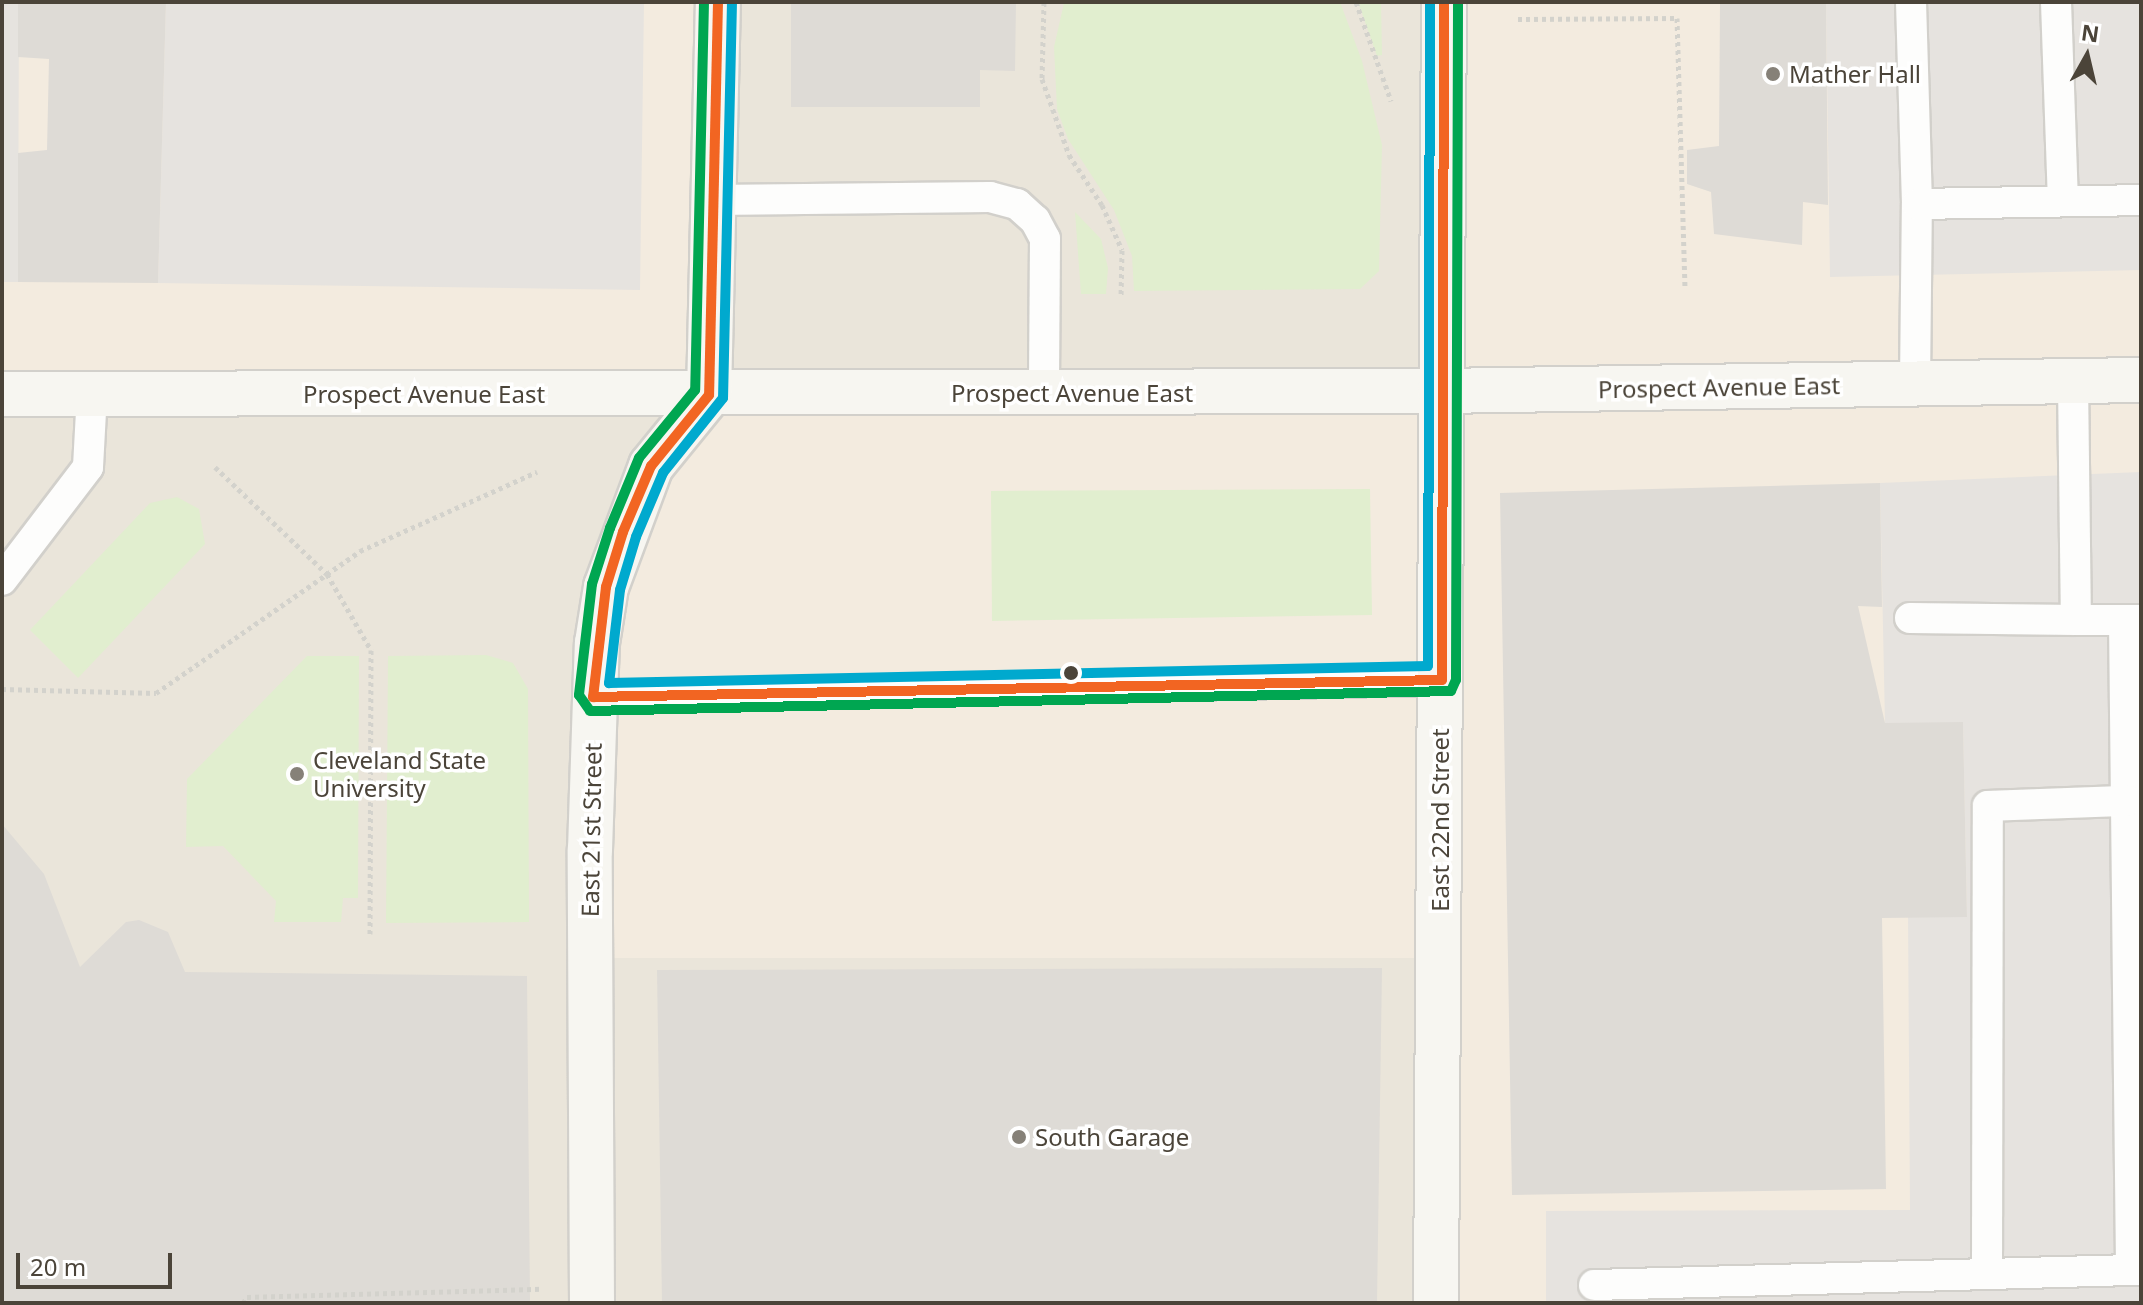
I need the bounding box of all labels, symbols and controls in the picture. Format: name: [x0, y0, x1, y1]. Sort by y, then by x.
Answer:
north arrow: [2047, 16, 2127, 96]
text: N: [2079, 16, 2101, 48]
place label: Mather Hall: [1789, 60, 1921, 88]
marker: Mather Hall: [1764, 65, 1782, 83]
street label: Prospect Avenue East: [1598, 370, 1840, 404]
street label: Prospect Avenue East: [951, 379, 1193, 407]
street label: Prospect Avenue East: [303, 380, 545, 408]
unlabelled marker: [1063, 665, 1079, 681]
street label: East 22nd Street: [1426, 728, 1454, 912]
street label: East 21st Street: [575, 743, 607, 917]
place label: Cleveland State University: [313, 746, 486, 802]
marker: Cleveland State University: [288, 765, 306, 783]
place label: South Garage: [1035, 1123, 1189, 1151]
marker: South Garage: [1010, 1128, 1028, 1146]
scale bar: [20, 1237, 176, 1287]
text: 20 m: [30, 1250, 86, 1283]

